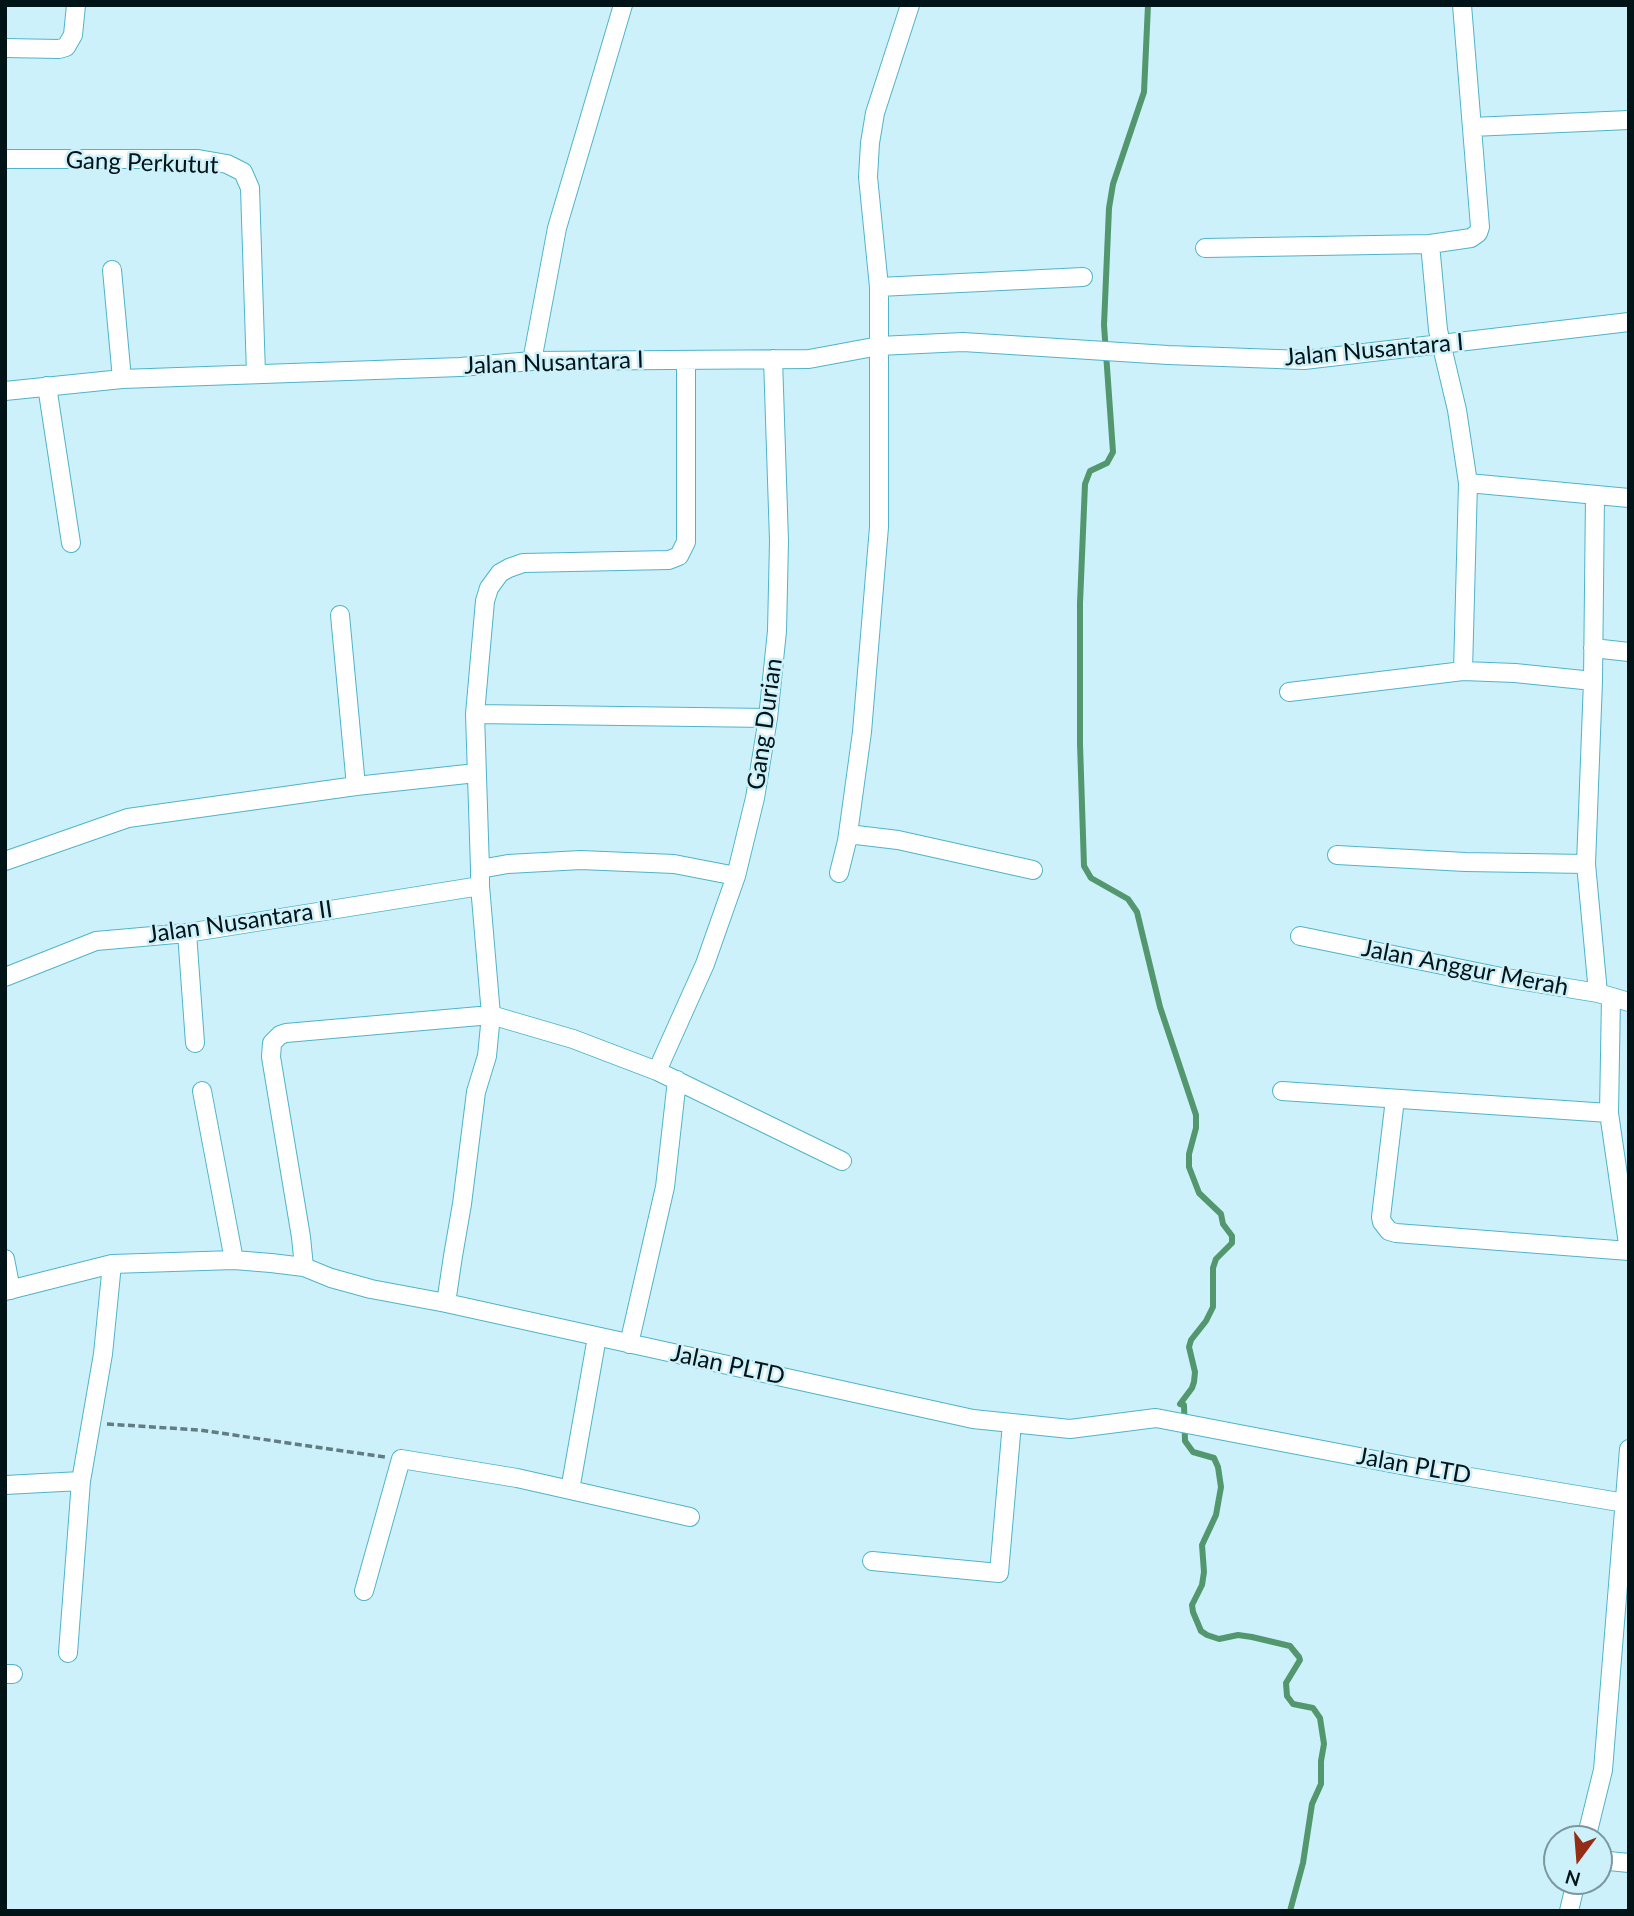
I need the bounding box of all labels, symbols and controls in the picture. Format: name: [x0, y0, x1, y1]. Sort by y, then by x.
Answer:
street label: Gang Perkutut: [65, 146, 219, 180]
street label: Jalan Nusantara I: [1283, 328, 1465, 372]
street label: Jalan Nusantara I: [464, 345, 644, 381]
street label: Gang Durian: [742, 656, 788, 792]
street label: Jalan Nusantara II: [146, 895, 334, 949]
street label: Jalan Anggur Merah: [1359, 934, 1571, 1002]
street label: Jalan PLTD: [668, 1339, 788, 1391]
street label: Jalan PLTD: [1355, 1442, 1473, 1490]
north arrow: [1543, 1825, 1613, 1895]
text: N: [1562, 1866, 1583, 1892]

